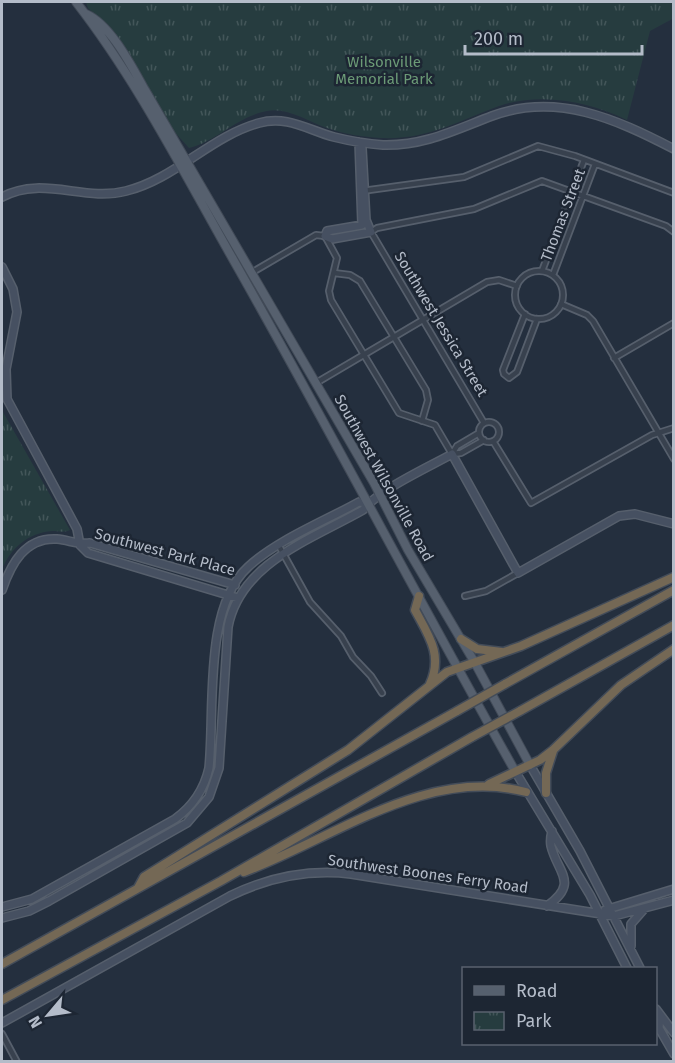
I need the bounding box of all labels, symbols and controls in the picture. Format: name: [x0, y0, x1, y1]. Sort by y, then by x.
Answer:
scale bar: [465, 18, 642, 56]
text: 200 m: [474, 28, 523, 50]
park label: Wilsonville Memorial Park: [335, 53, 433, 88]
street label: Thomas Street: [537, 166, 589, 264]
street label: Southwest Jessica Street: [391, 248, 492, 400]
street label: Southwest Wilsonville Road: [331, 392, 437, 564]
street label: Southwest Park Place: [93, 525, 237, 579]
street label: Southwest Boones Ferry Road: [327, 851, 529, 897]
legend: [462, 967, 657, 1045]
text: Road: [516, 980, 558, 1002]
north arrow: [18, 985, 78, 1045]
text: Park: [516, 1010, 552, 1032]
text: N: [24, 1013, 46, 1031]

